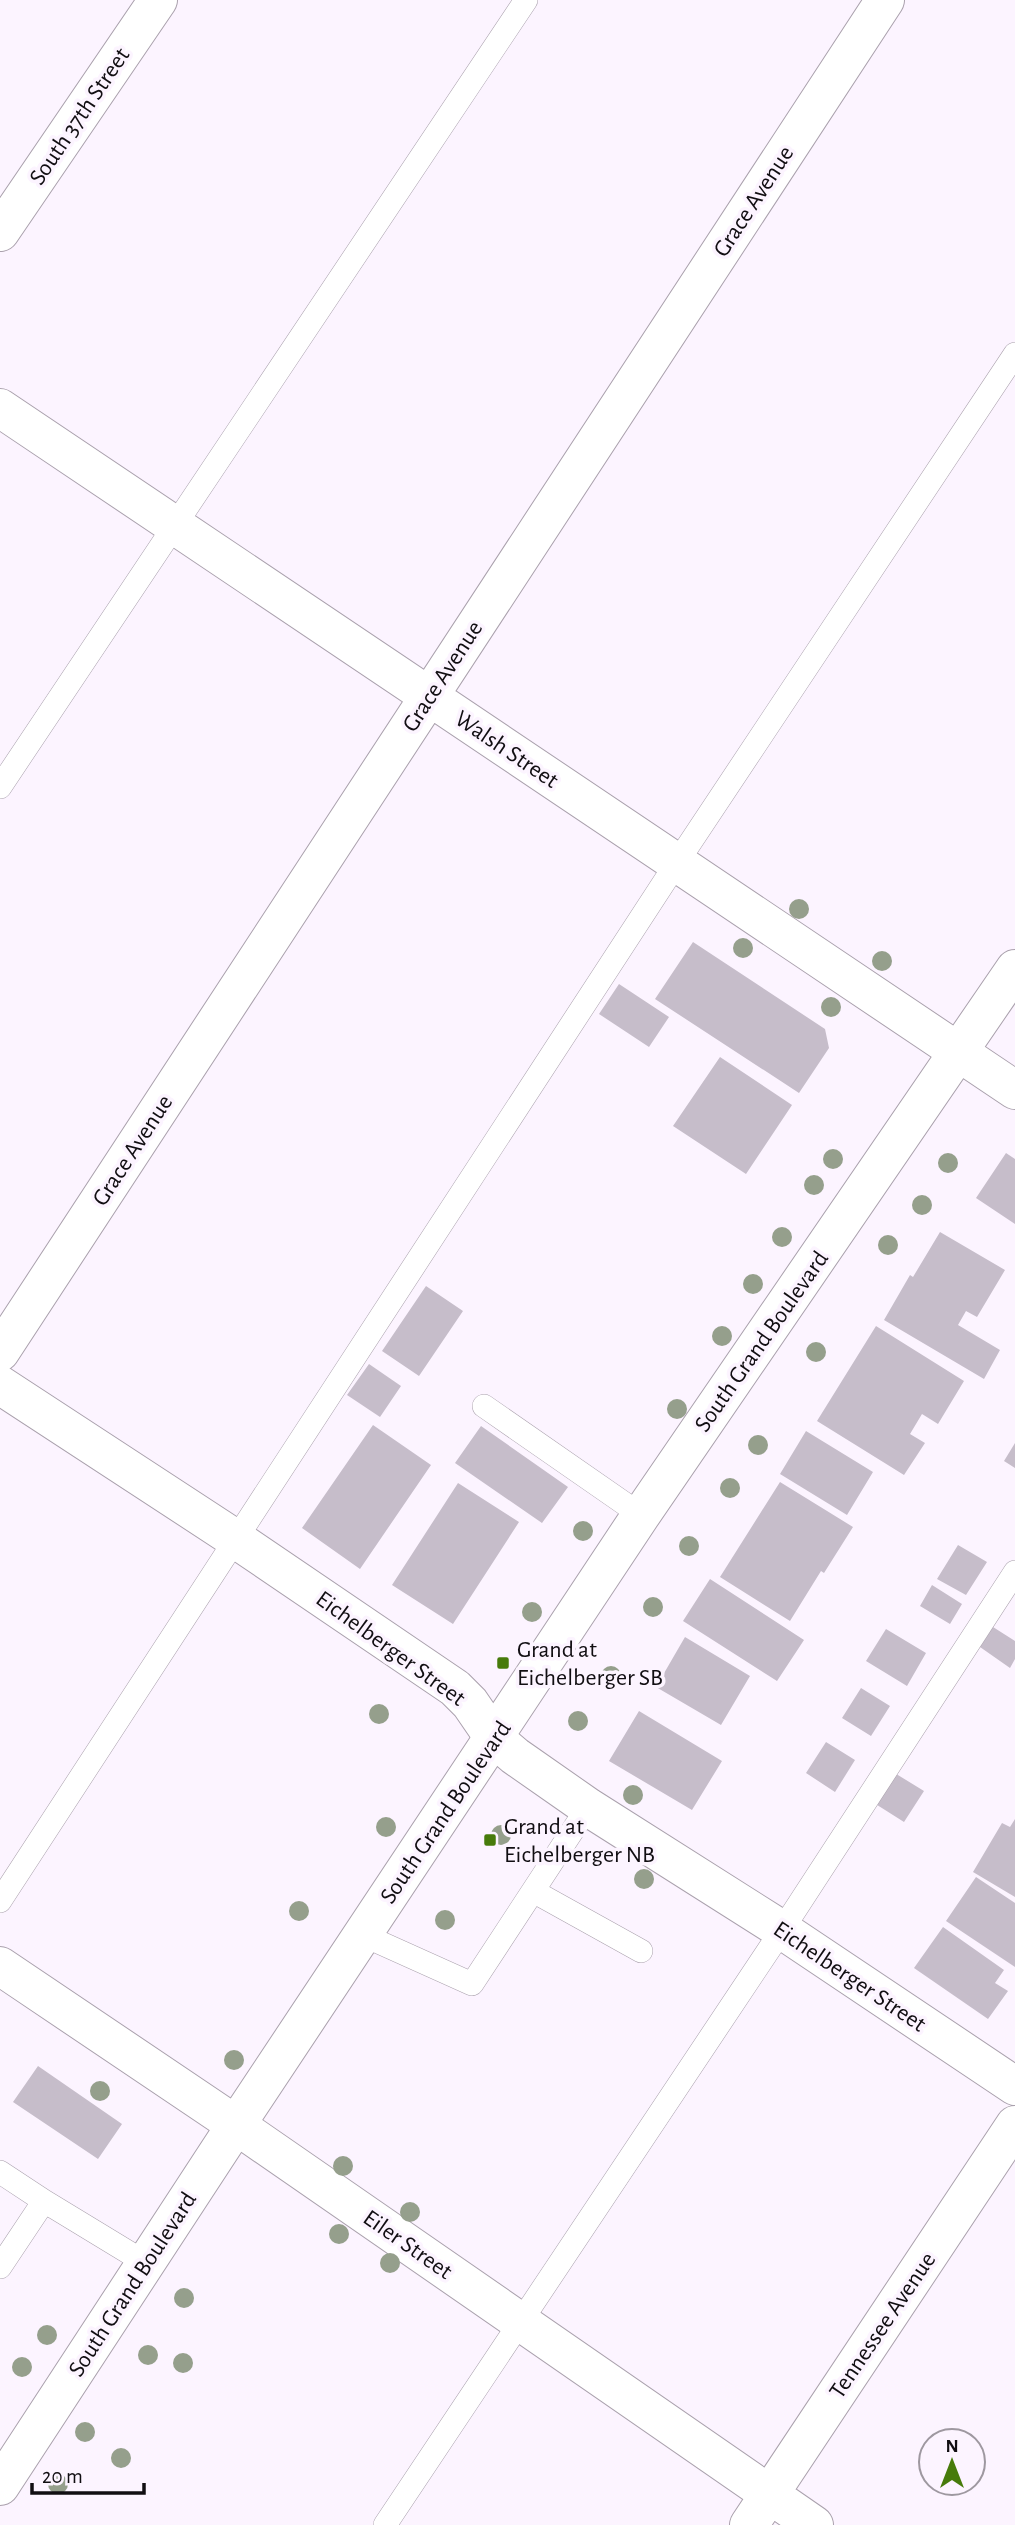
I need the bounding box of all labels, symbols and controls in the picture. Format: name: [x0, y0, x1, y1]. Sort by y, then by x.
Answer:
street label: South 37th Street: [25, 43, 135, 189]
street label: Grace Avenue: [709, 142, 798, 261]
street label: Grace Avenue: [398, 617, 487, 736]
street label: Walsh Street: [450, 707, 563, 793]
street label: Grace Avenue: [88, 1091, 177, 1210]
street label: South Grand Boulevard: [690, 1247, 833, 1436]
street label: Eichelberger Street: [311, 1587, 470, 1711]
place label: Grand at Eichelberger SB: [517, 1638, 663, 1690]
marker: Grand at Eichelberger SB: [495, 1655, 511, 1671]
street label: South Grand Boulevard: [376, 1717, 516, 1908]
place label: Grand at Eichelberger NB: [504, 1815, 655, 1867]
marker: Grand at Eichelberger NB: [482, 1832, 498, 1848]
street label: Eichelberger Street: [769, 1917, 930, 2037]
street label: South Grand Boulevard: [64, 2188, 201, 2381]
street label: Eiler Street: [359, 2206, 457, 2284]
street label: Tennessee Avenue: [825, 2248, 940, 2403]
north arrow: [917, 2427, 987, 2497]
text: N: [945, 2437, 959, 2456]
scale bar: [32, 2452, 144, 2496]
text: 20 m: [42, 2466, 83, 2487]

